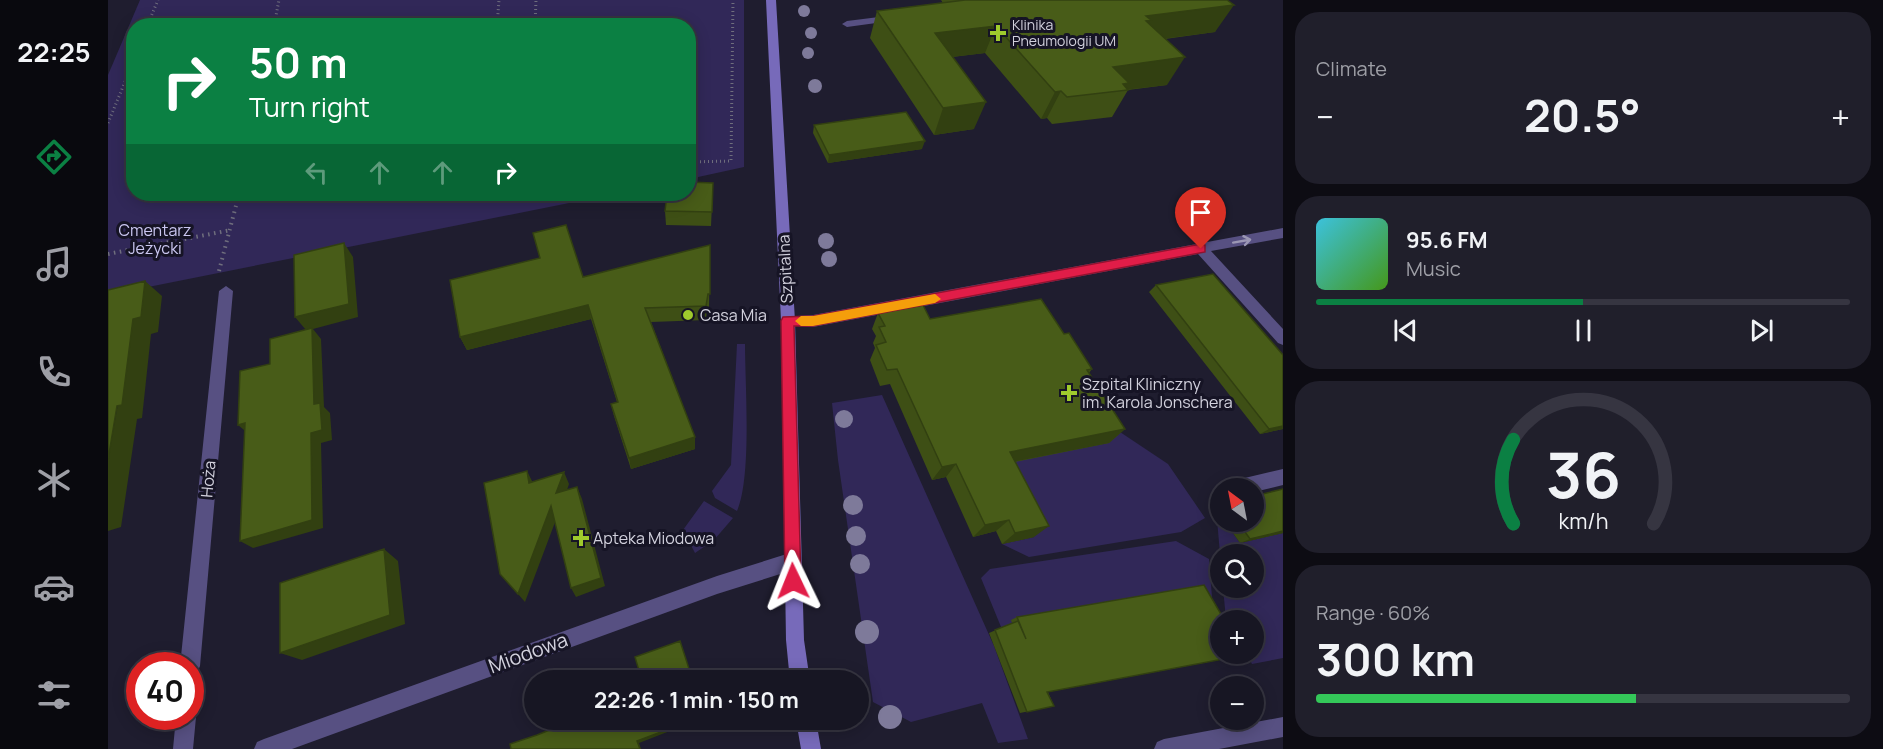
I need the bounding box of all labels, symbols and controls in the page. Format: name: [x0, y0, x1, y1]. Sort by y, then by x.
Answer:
place label: Klinika Pneumologii UM: [1012, 15, 1116, 50]
marker: Klinika Pneumologii UM: [989, 24, 1007, 42]
text: 22:25: [17, 33, 91, 70]
text: 50 m: [249, 33, 347, 91]
icon: right: [150, 42, 228, 120]
text: Climate: [1316, 55, 1387, 82]
text: 20.5°: [1524, 84, 1641, 146]
text: Turn right: [249, 88, 370, 125]
text: −: [1316, 94, 1334, 139]
text: +: [1831, 94, 1850, 139]
icon: directions: [33, 136, 75, 178]
icon: left: [300, 156, 333, 189]
icon: ahead: [363, 156, 396, 189]
icon: ahead: [426, 156, 459, 189]
icon: right: [489, 156, 522, 189]
pin: [1175, 187, 1226, 249]
icon: arrive: [1184, 196, 1217, 229]
park label: Cmentarz Jeżycki: [118, 219, 192, 259]
text: 95.6 FM: [1406, 225, 1488, 255]
street label: Szpitalna: [772, 234, 798, 304]
one-way arrow: [1232, 235, 1251, 246]
icon: music: [33, 243, 75, 285]
text: Music: [1406, 255, 1461, 282]
place label: Casa Mia: [700, 304, 767, 326]
marker: Casa Mia: [681, 308, 695, 322]
icon: previous: [1389, 314, 1422, 347]
icon: pause: [1567, 314, 1600, 347]
icon: next: [1745, 314, 1778, 347]
icon: phone: [33, 351, 75, 393]
place label: Szpital Kliniczny im. Karola Jonschera: [1082, 373, 1233, 413]
marker: Szpital Kliniczny im. Karola Jonschera: [1060, 384, 1078, 402]
text: 36: [1545, 431, 1621, 517]
icon: climate: [33, 459, 75, 501]
street label: Hoża: [195, 460, 221, 498]
north arrow: [1210, 478, 1264, 532]
map controls: [1210, 478, 1264, 730]
text: km/h: [1558, 506, 1608, 535]
place label: Apteka Miodowa: [593, 527, 714, 549]
marker: Apteka Miodowa: [574, 531, 588, 545]
button: search: [1210, 544, 1264, 598]
position arrow: [761, 549, 825, 613]
icon: car: [33, 566, 75, 608]
text: Range · 60%: [1316, 599, 1430, 626]
button: +: [1210, 610, 1264, 664]
street label: Miodowa: [484, 626, 571, 679]
text: 300 km: [1316, 628, 1475, 690]
speed limit sign: 40: [126, 652, 204, 730]
icon: filters: [33, 674, 75, 716]
button: −: [1210, 676, 1264, 730]
text: 22:26 · 1 min · 150 m: [594, 685, 799, 715]

